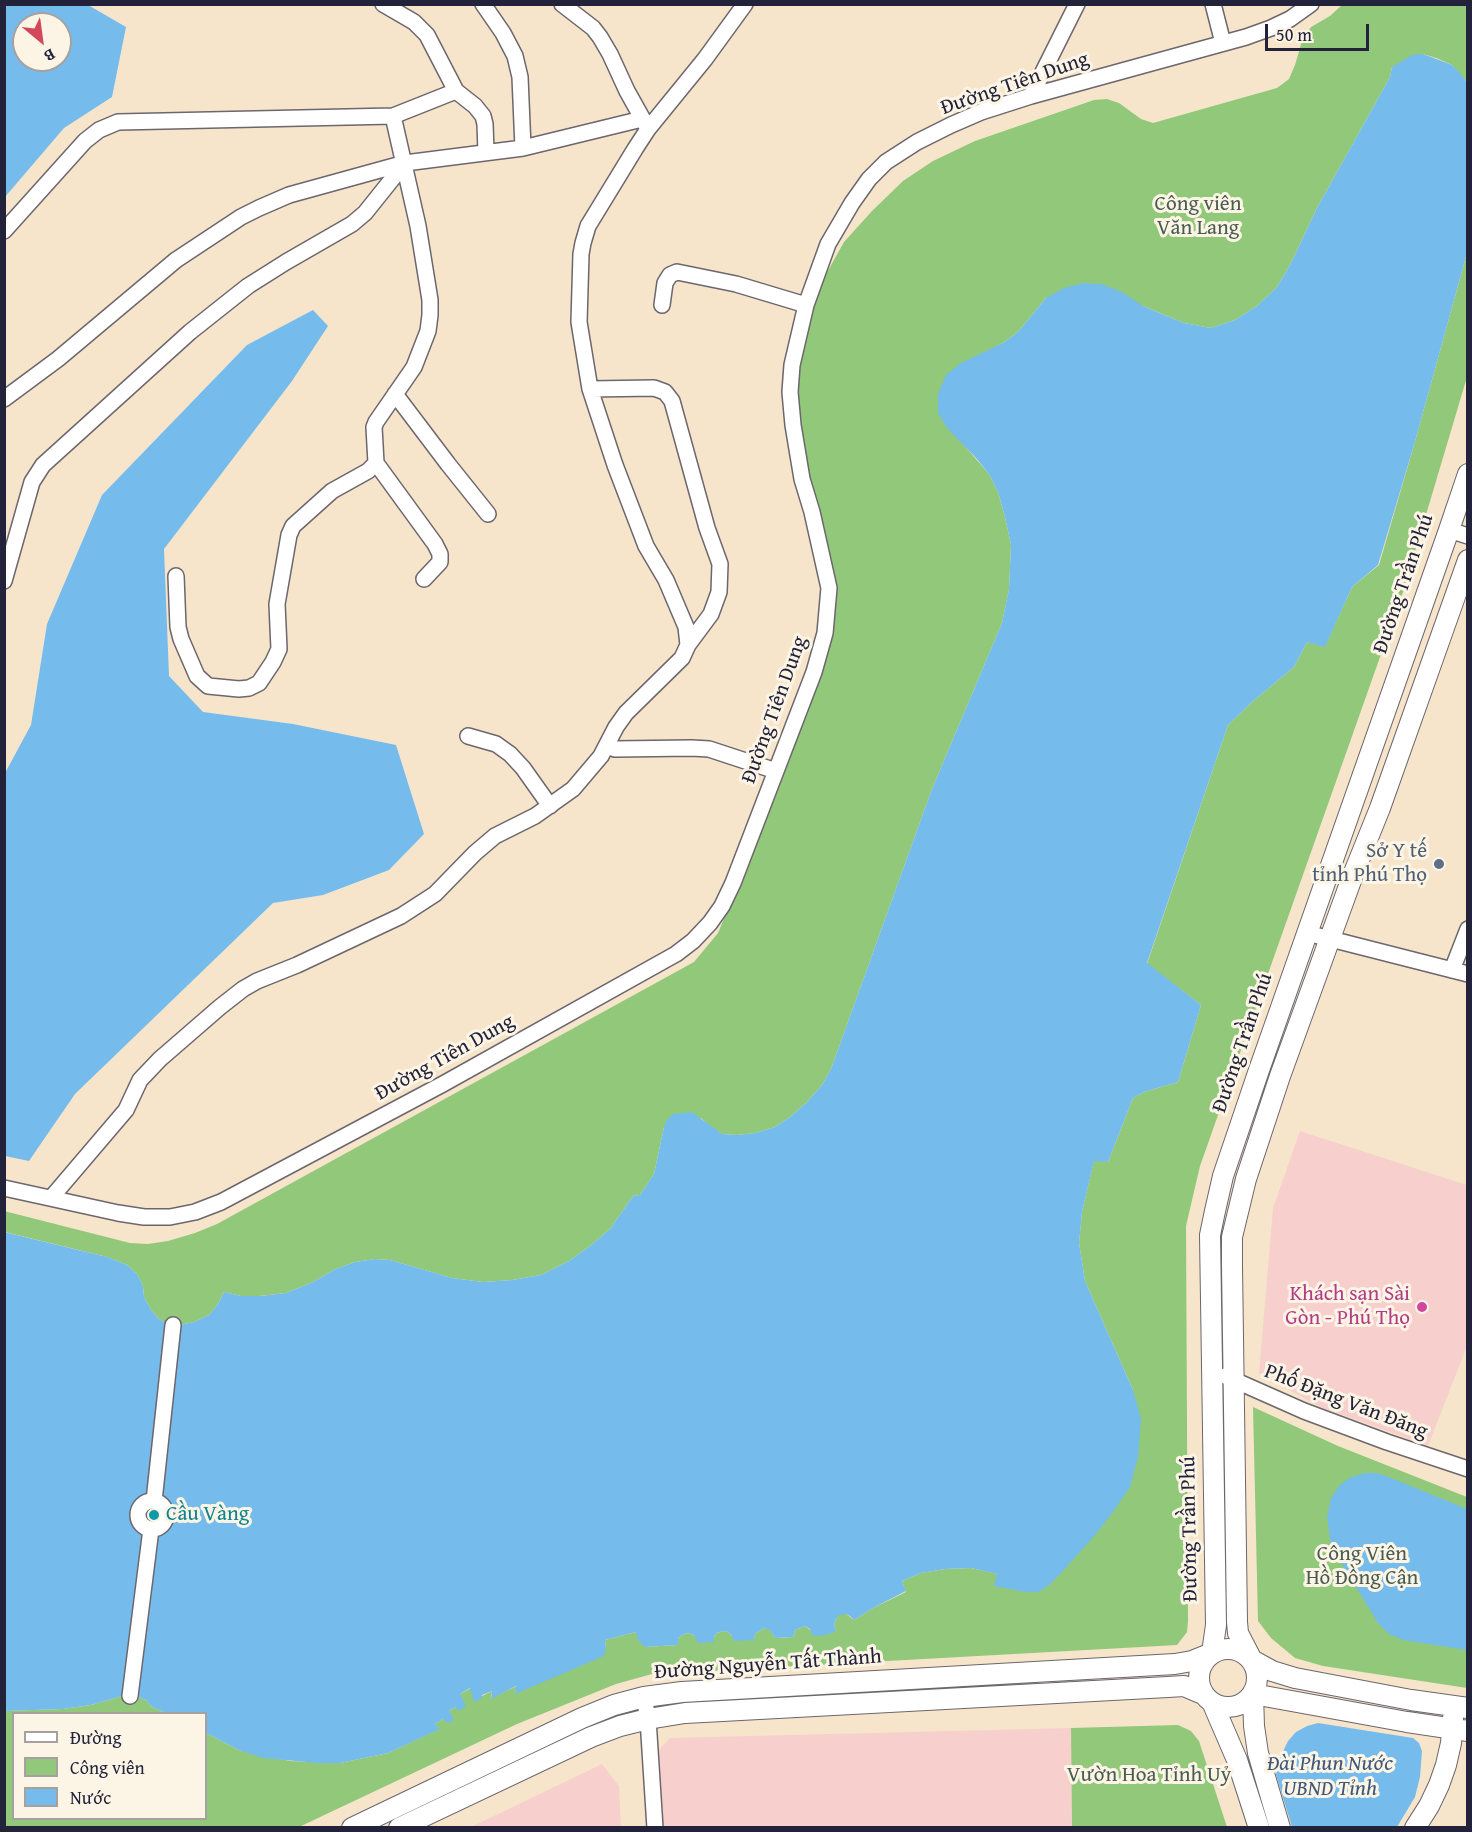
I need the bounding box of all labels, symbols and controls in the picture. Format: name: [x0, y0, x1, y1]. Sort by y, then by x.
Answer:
north arrow: [12, 12, 72, 72]
scale bar: [1268, 12, 1372, 50]
text: 50 m: [1276, 21, 1312, 48]
text: B: [40, 43, 60, 69]
street label: Đường Tiên Dung: [938, 47, 1092, 121]
park label: Công viên Văn Lang: [1155, 192, 1241, 242]
street label: Đường Trần Phú: [1368, 511, 1440, 657]
street label: Đường Tiên Dung: [737, 633, 813, 787]
place label: Sở Y tế tỉnh Phú Thọ: [1312, 839, 1427, 889]
marker: Sở Y tế tỉnh Phú Thọ: [1432, 857, 1446, 871]
street label: Đường Trần Phú: [1207, 970, 1279, 1116]
street label: Đường Tiên Dung: [371, 1009, 519, 1107]
place label: Khách sạn Sài Gòn - Phú Thọ: [1285, 1282, 1410, 1332]
marker: Khách sạn Sài Gòn - Phú Thọ: [1415, 1300, 1429, 1314]
street label: Phố Đặng Văn Đăng: [1261, 1359, 1431, 1445]
street label: Đường Trần Phú: [1176, 1456, 1204, 1602]
place label: Cầu Vàng: [166, 1502, 249, 1528]
marker: Cầu Vàng: [147, 1508, 161, 1522]
park label: Công Viên Hồ Đồng Cận: [1306, 1542, 1418, 1592]
street label: Đường Nguyễn Tất Thành: [654, 1644, 882, 1686]
legend: [12, 1712, 207, 1820]
text: Đường: [70, 1724, 121, 1751]
water label: Đài Phun Nước UBND Tỉnh: [1267, 1751, 1393, 1802]
text: Công viên: [70, 1754, 145, 1781]
park label: Vườn Hoa Tỉnh Uỷ: [1067, 1763, 1231, 1789]
text: Nước: [70, 1784, 111, 1811]

